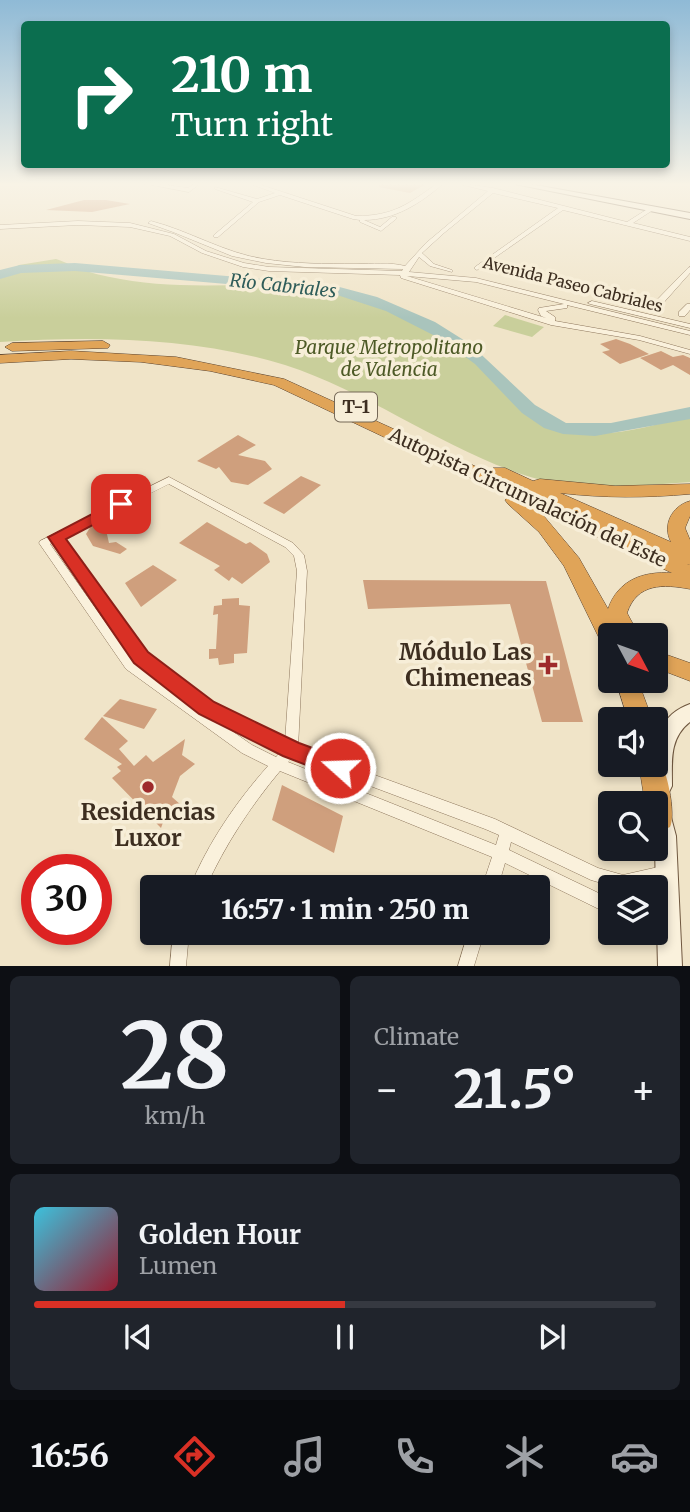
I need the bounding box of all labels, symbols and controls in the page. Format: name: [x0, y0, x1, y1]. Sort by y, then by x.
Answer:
text: 210 m: [171, 44, 312, 105]
icon: right: [56, 49, 147, 140]
text: Turn right: [171, 105, 333, 145]
street label: Avenida Paseo Cabriales: [480, 252, 665, 316]
water label: Río Cabriales: [229, 268, 338, 303]
park label: Parque Metropolitano de Valencia: [295, 335, 483, 381]
road number: T-1: [335, 393, 377, 422]
street label: Autopista Circunvalación del Este: [384, 422, 671, 572]
pin: [91, 474, 151, 534]
icon: arrive: [102, 485, 140, 523]
north arrow: [598, 623, 668, 693]
map controls: [598, 623, 668, 945]
place label: Módulo Las Chimeneas: [399, 637, 532, 692]
marker: Módulo Las Chimeneas: [538, 655, 558, 675]
button: sound: [598, 707, 668, 777]
position arrow: [303, 731, 377, 805]
marker: Residencias Luxor: [140, 779, 156, 795]
button: search: [598, 791, 668, 861]
place label: Residencias Luxor: [81, 797, 216, 852]
speed limit sign: 30: [21, 854, 112, 945]
button: layers: [598, 875, 668, 945]
text: 16:57 · 1 min · 250 m: [221, 893, 469, 926]
text: 28: [120, 998, 230, 1113]
text: Climate: [374, 1022, 459, 1051]
text: 21.5°: [454, 1057, 576, 1122]
text: −: [374, 1066, 399, 1113]
text: +: [631, 1066, 656, 1113]
text: km/h: [145, 1101, 205, 1130]
text: Golden Hour: [139, 1218, 301, 1251]
text: Lumen: [139, 1251, 217, 1280]
icon: previous: [119, 1318, 157, 1356]
icon: pause: [326, 1318, 364, 1356]
icon: next: [533, 1318, 571, 1356]
icon: directions: [170, 1432, 219, 1481]
icon: music: [280, 1432, 329, 1481]
icon: phone: [390, 1432, 439, 1481]
icon: climate: [500, 1432, 549, 1481]
icon: car: [610, 1432, 659, 1481]
text: 16:56: [31, 1436, 109, 1476]

